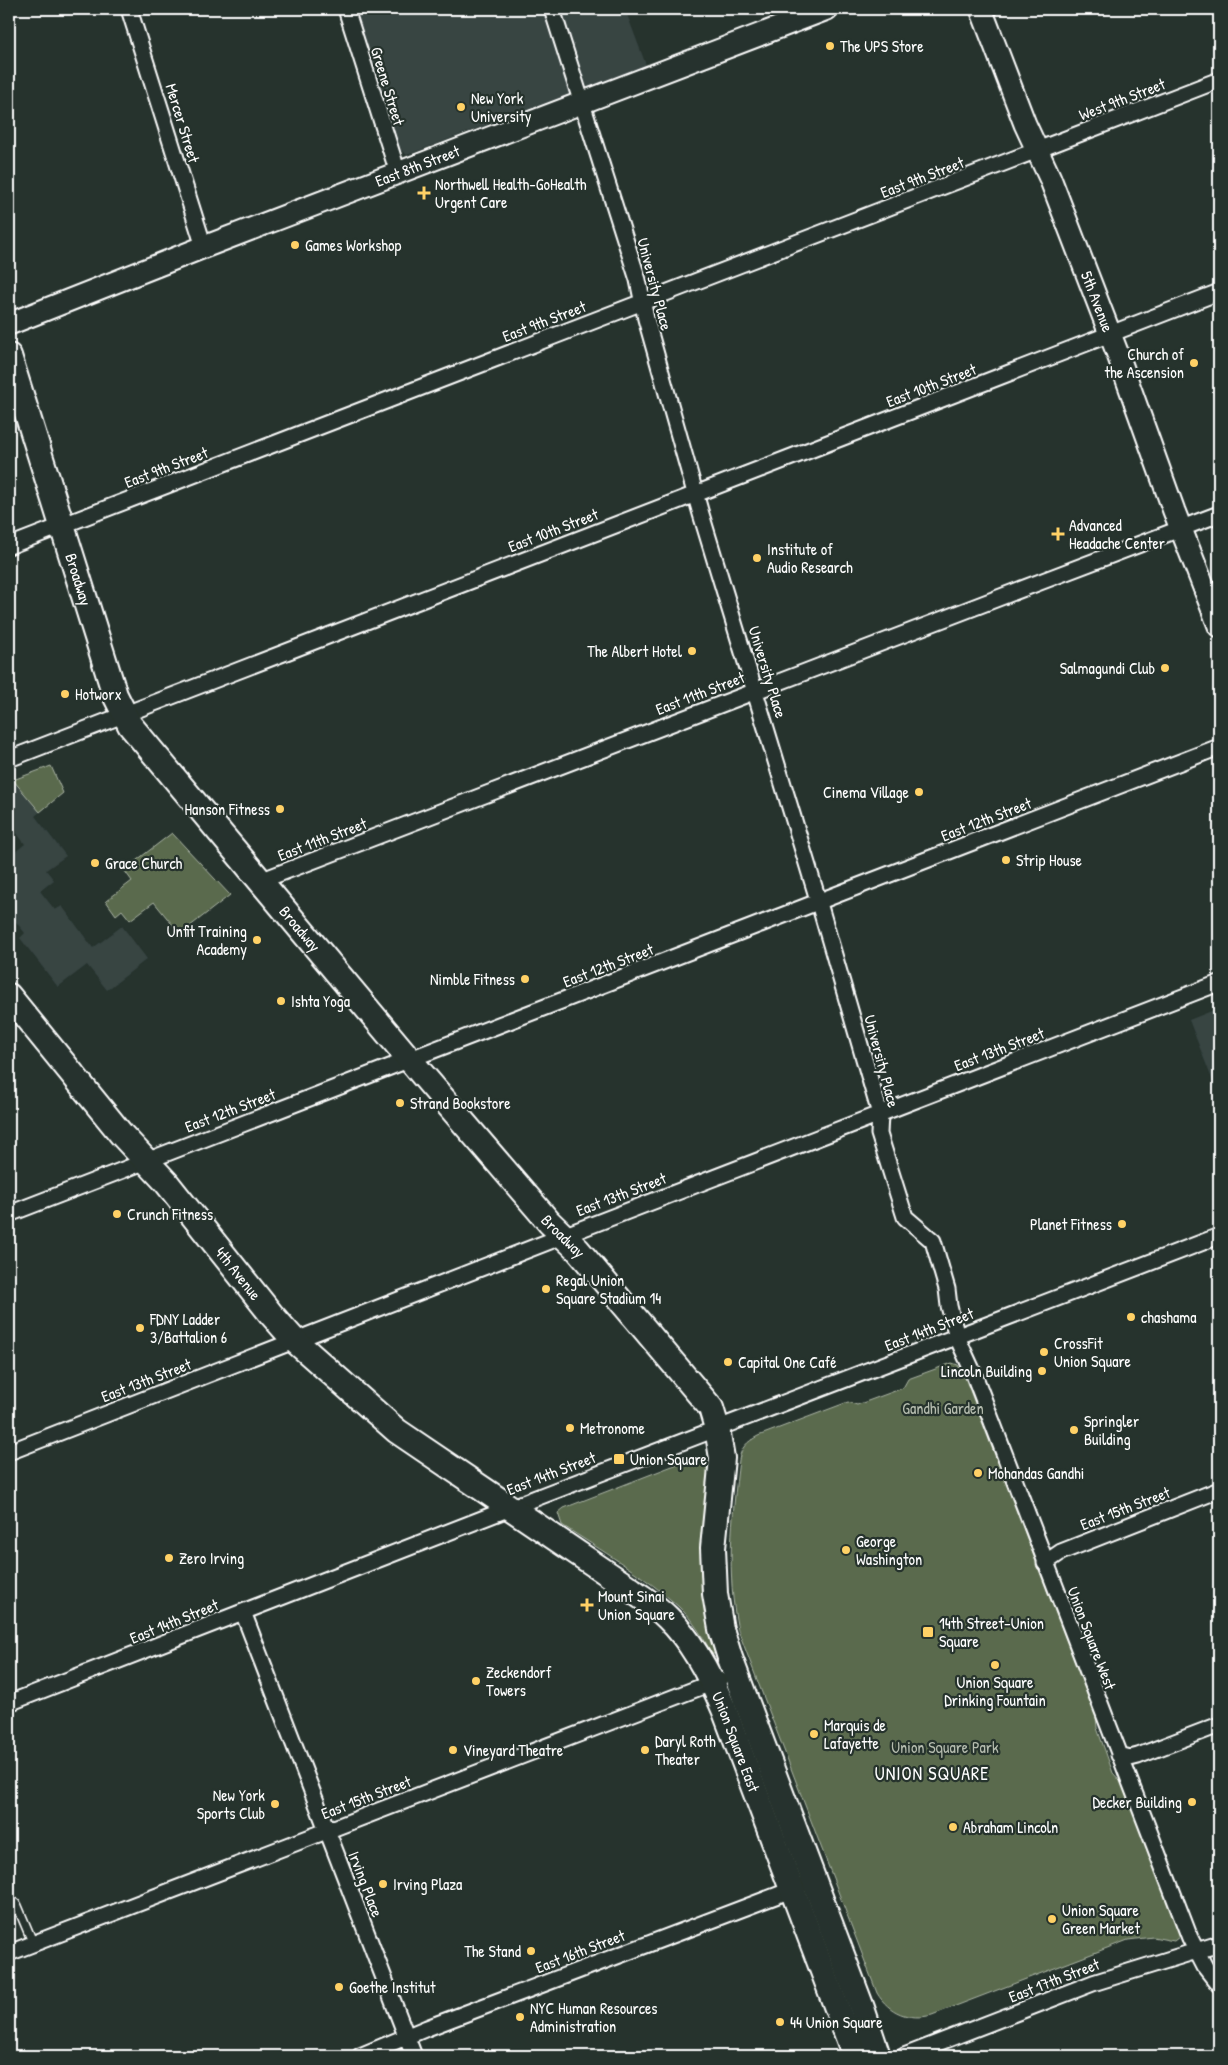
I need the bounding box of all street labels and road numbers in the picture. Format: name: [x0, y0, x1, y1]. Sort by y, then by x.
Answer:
street label: Greene Street: [366, 44, 411, 128]
street label: West 9th Street: [1076, 72, 1169, 126]
street label: Mercer Street: [161, 81, 206, 166]
street label: East 8th Street: [372, 139, 463, 192]
street label: East 9th Street: [877, 151, 967, 203]
street label: University Place: [632, 235, 678, 333]
street label: 5th Avenue: [1076, 268, 1119, 336]
street label: East 9th Street: [499, 295, 589, 347]
street label: East 10th Street: [883, 358, 980, 412]
street label: East 9th Street: [121, 441, 211, 493]
street label: East 10th Street: [505, 503, 602, 557]
street label: Broadway: [60, 550, 97, 608]
street label: University Place: [744, 623, 793, 721]
street label: East 11th Street: [652, 666, 748, 720]
street label: East 12th Street: [938, 792, 1035, 846]
street label: East 11th Street: [274, 812, 370, 866]
street label: Broadway: [274, 901, 326, 956]
street label: East 12th Street: [560, 938, 657, 992]
street label: University Place: [859, 1012, 905, 1110]
street label: East 13th Street: [951, 1022, 1048, 1076]
street label: East 12th Street: [182, 1083, 279, 1137]
street label: East 13th Street: [573, 1167, 670, 1221]
street label: Broadway: [536, 1210, 591, 1262]
street label: 4th Avenue: [210, 1242, 267, 1305]
street label: East 14th Street: [881, 1302, 977, 1356]
street label: East 13th Street: [98, 1353, 195, 1407]
street label: East 14th Street: [503, 1446, 599, 1500]
street label: East 15th Street: [1077, 1481, 1173, 1535]
street label: Union Square West: [1062, 1583, 1122, 1693]
street label: East 14th Street: [126, 1593, 222, 1649]
street label: Union Square East: [707, 1688, 765, 1795]
street label: East 15th Street: [318, 1770, 414, 1824]
street label: Irving Place: [343, 1848, 389, 1921]
street label: East 16th Street: [532, 1924, 628, 1978]
street label: East 17th Street: [1005, 1952, 1103, 2007]

